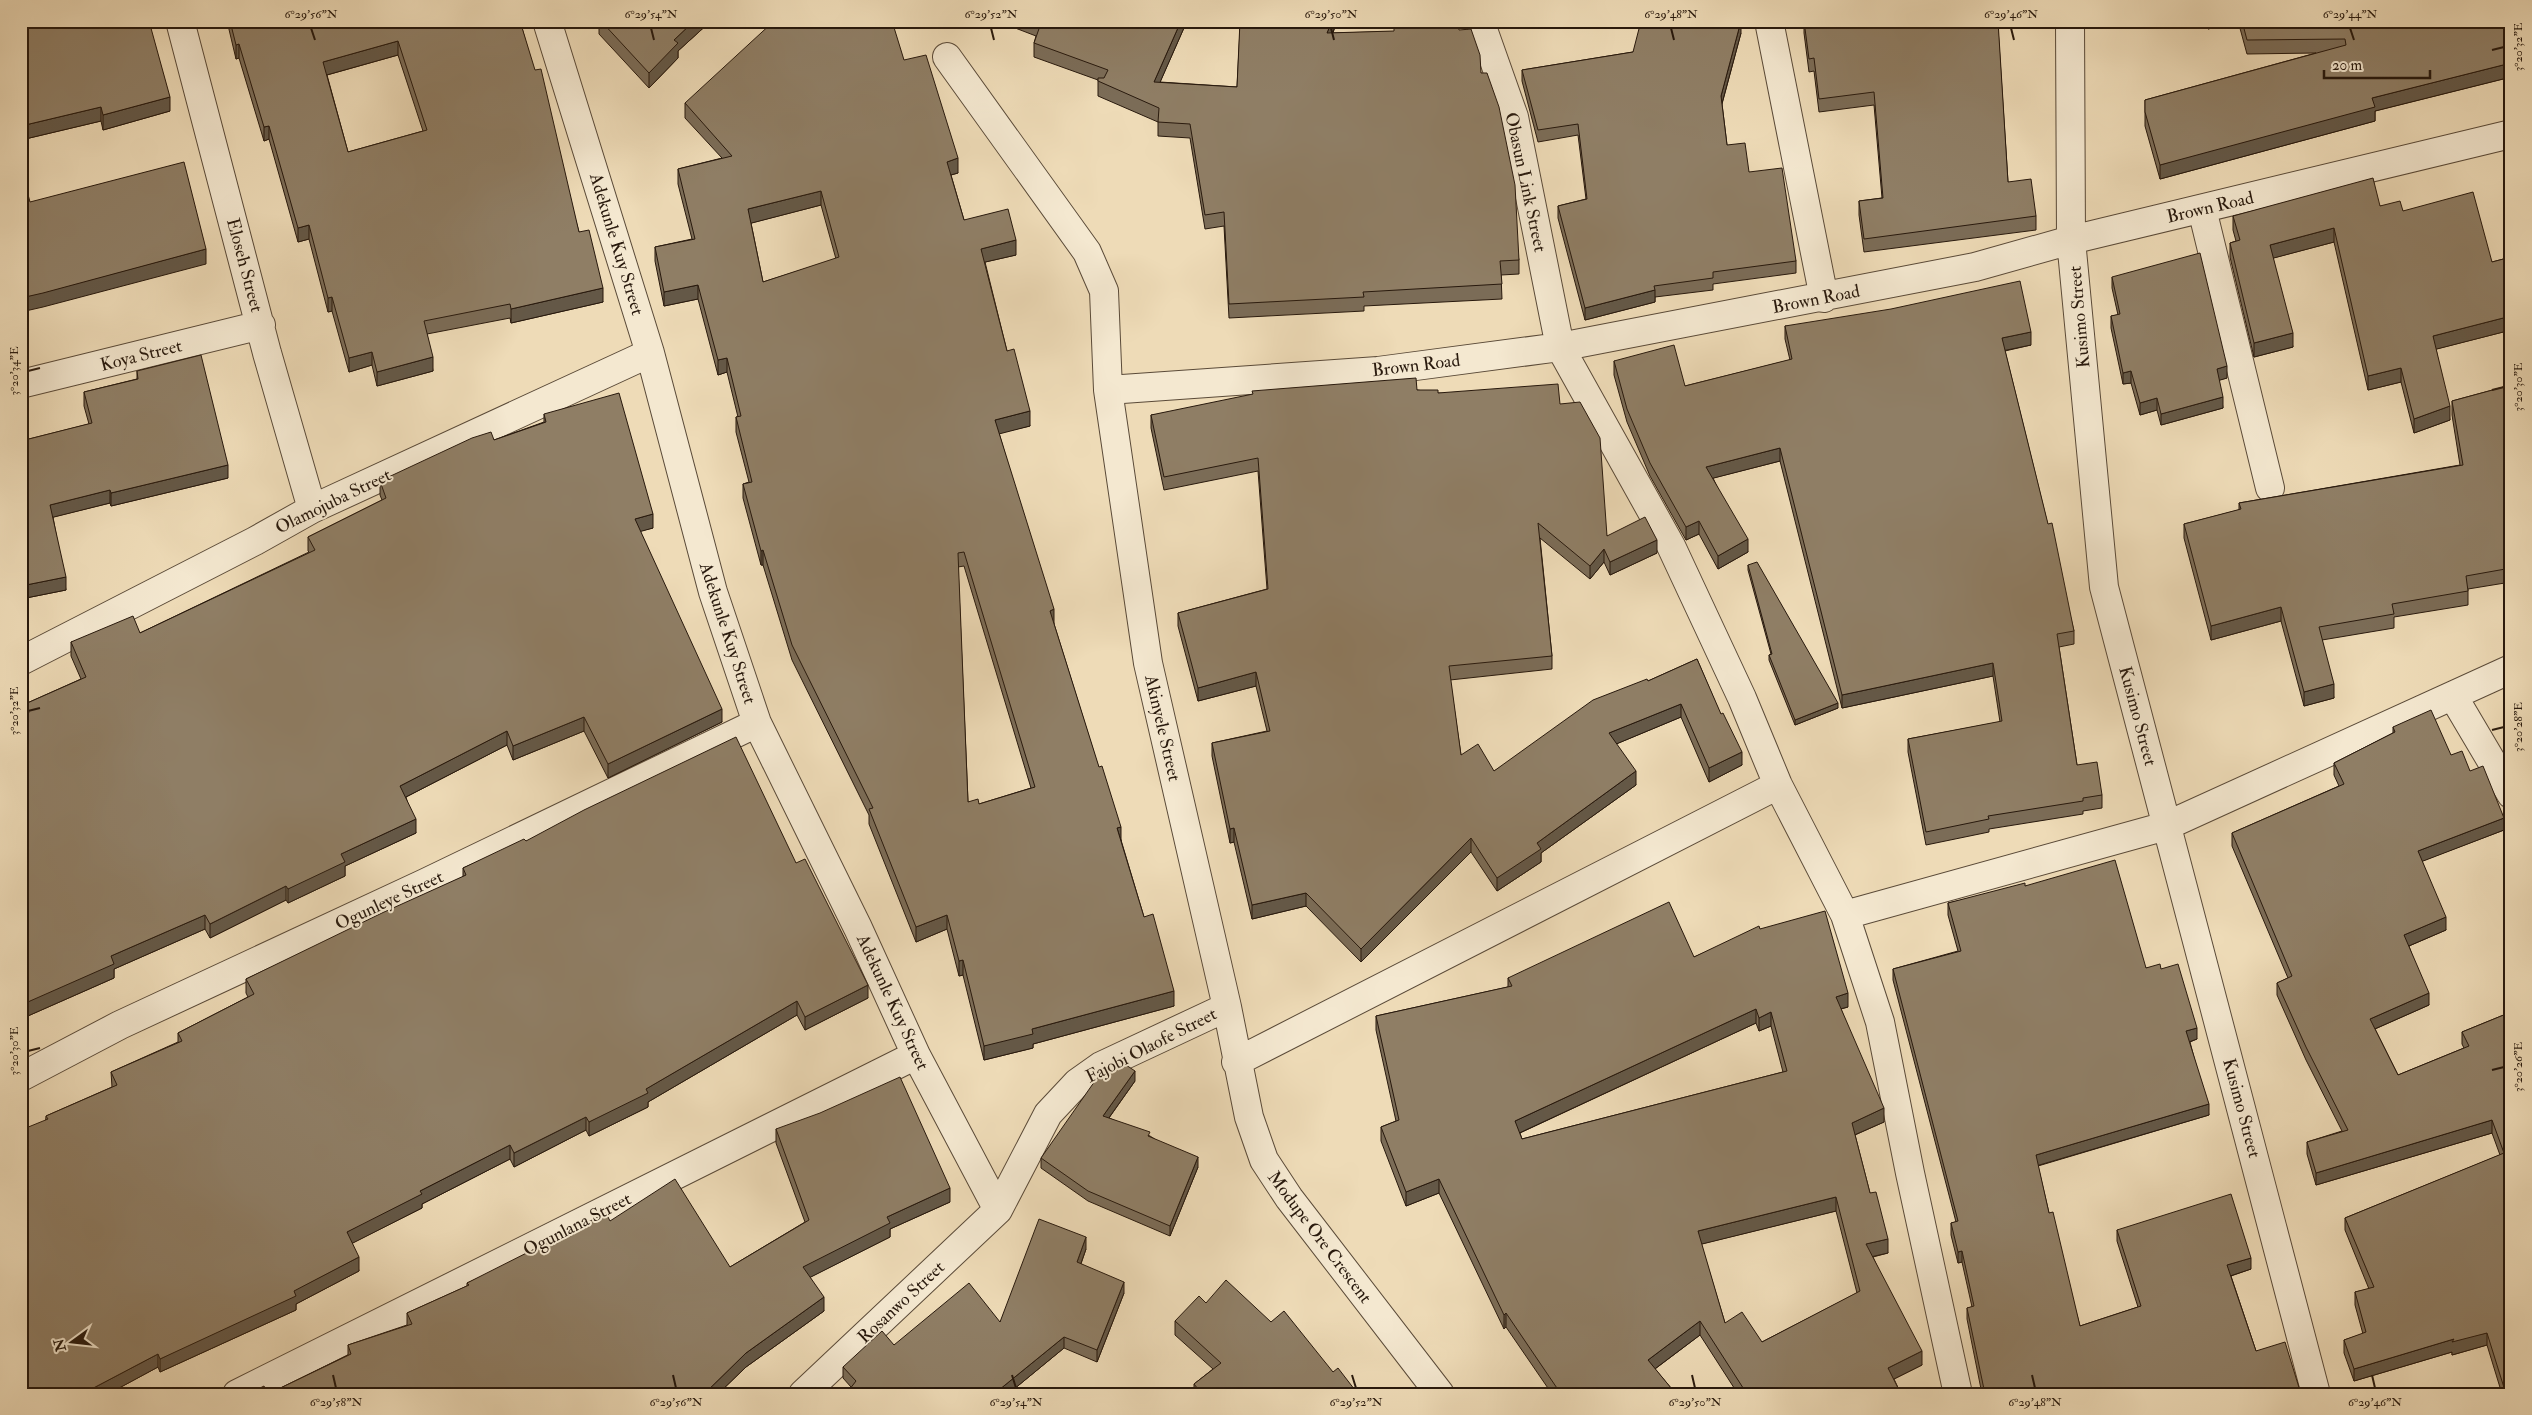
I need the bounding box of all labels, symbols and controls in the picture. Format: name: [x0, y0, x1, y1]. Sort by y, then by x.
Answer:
text: 6°29'56"N: [285, 7, 338, 22]
text: 6°29'54"N: [624, 7, 678, 22]
text: 6°29'52"N: [965, 7, 1018, 22]
text: 6°29'50"N: [1305, 7, 1358, 22]
text: 6°29'48"N: [1644, 7, 1698, 22]
text: 6°29'46"N: [1984, 7, 2038, 22]
text: 6°29'44"N: [2323, 7, 2378, 22]
text: 3°20'32"E: [2511, 22, 2526, 71]
scale bar: [2324, 48, 2431, 80]
text: 20 m: [2332, 56, 2362, 75]
street label: Obasun Link Street: [1499, 110, 1552, 254]
street label: Adekunle Kuy Street: [584, 169, 649, 318]
street label: Brown Road: [2164, 186, 2256, 229]
street label: Eloseh Street: [221, 216, 268, 315]
street label: Kusimo Street: [2064, 265, 2095, 369]
street label: Brown Road: [1770, 280, 1862, 319]
street label: Koya Street: [98, 334, 184, 377]
text: 3°20'34"E: [7, 346, 22, 396]
street label: Brown Road: [1371, 349, 1462, 382]
text: 3°20'30"E: [2511, 362, 2526, 411]
street label: Olamojuba Street: [272, 463, 395, 539]
street label: Adekunle Kuy Street: [693, 559, 761, 707]
street label: Kusimo Street: [2113, 664, 2162, 769]
street label: Akinyele Street: [1139, 672, 1186, 784]
text: 3°20'32"E: [7, 686, 22, 735]
text: 3°20'28"E: [2511, 702, 2526, 752]
street label: Ogunleye Street: [331, 865, 447, 936]
street label: Adekunle Kuy Street: [851, 930, 934, 1074]
street label: Fajobi Olaofe Street: [1082, 1002, 1221, 1088]
text: 3°20'30"E: [7, 1026, 22, 1075]
text: 3°20'26"E: [2511, 1042, 2526, 1092]
street label: Kusimo Street: [2217, 1056, 2266, 1161]
street label: Modupe Ore Crescent: [1262, 1166, 1377, 1308]
street label: Ogunlana Street: [519, 1187, 635, 1262]
street label: Rosanwo Street: [853, 1256, 950, 1349]
north arrow: [48, 1318, 98, 1368]
text: N: [50, 1337, 70, 1354]
text: 6°29'58"N: [310, 1395, 362, 1410]
text: 6°29'56"N: [650, 1395, 703, 1410]
text: 6°29'54"N: [989, 1395, 1043, 1410]
text: 6°29'52"N: [1330, 1395, 1383, 1410]
text: 6°29'50"N: [1669, 1395, 1722, 1410]
text: 6°29'48"N: [2008, 1395, 2062, 1410]
text: 6°29'46"N: [2348, 1395, 2402, 1410]

